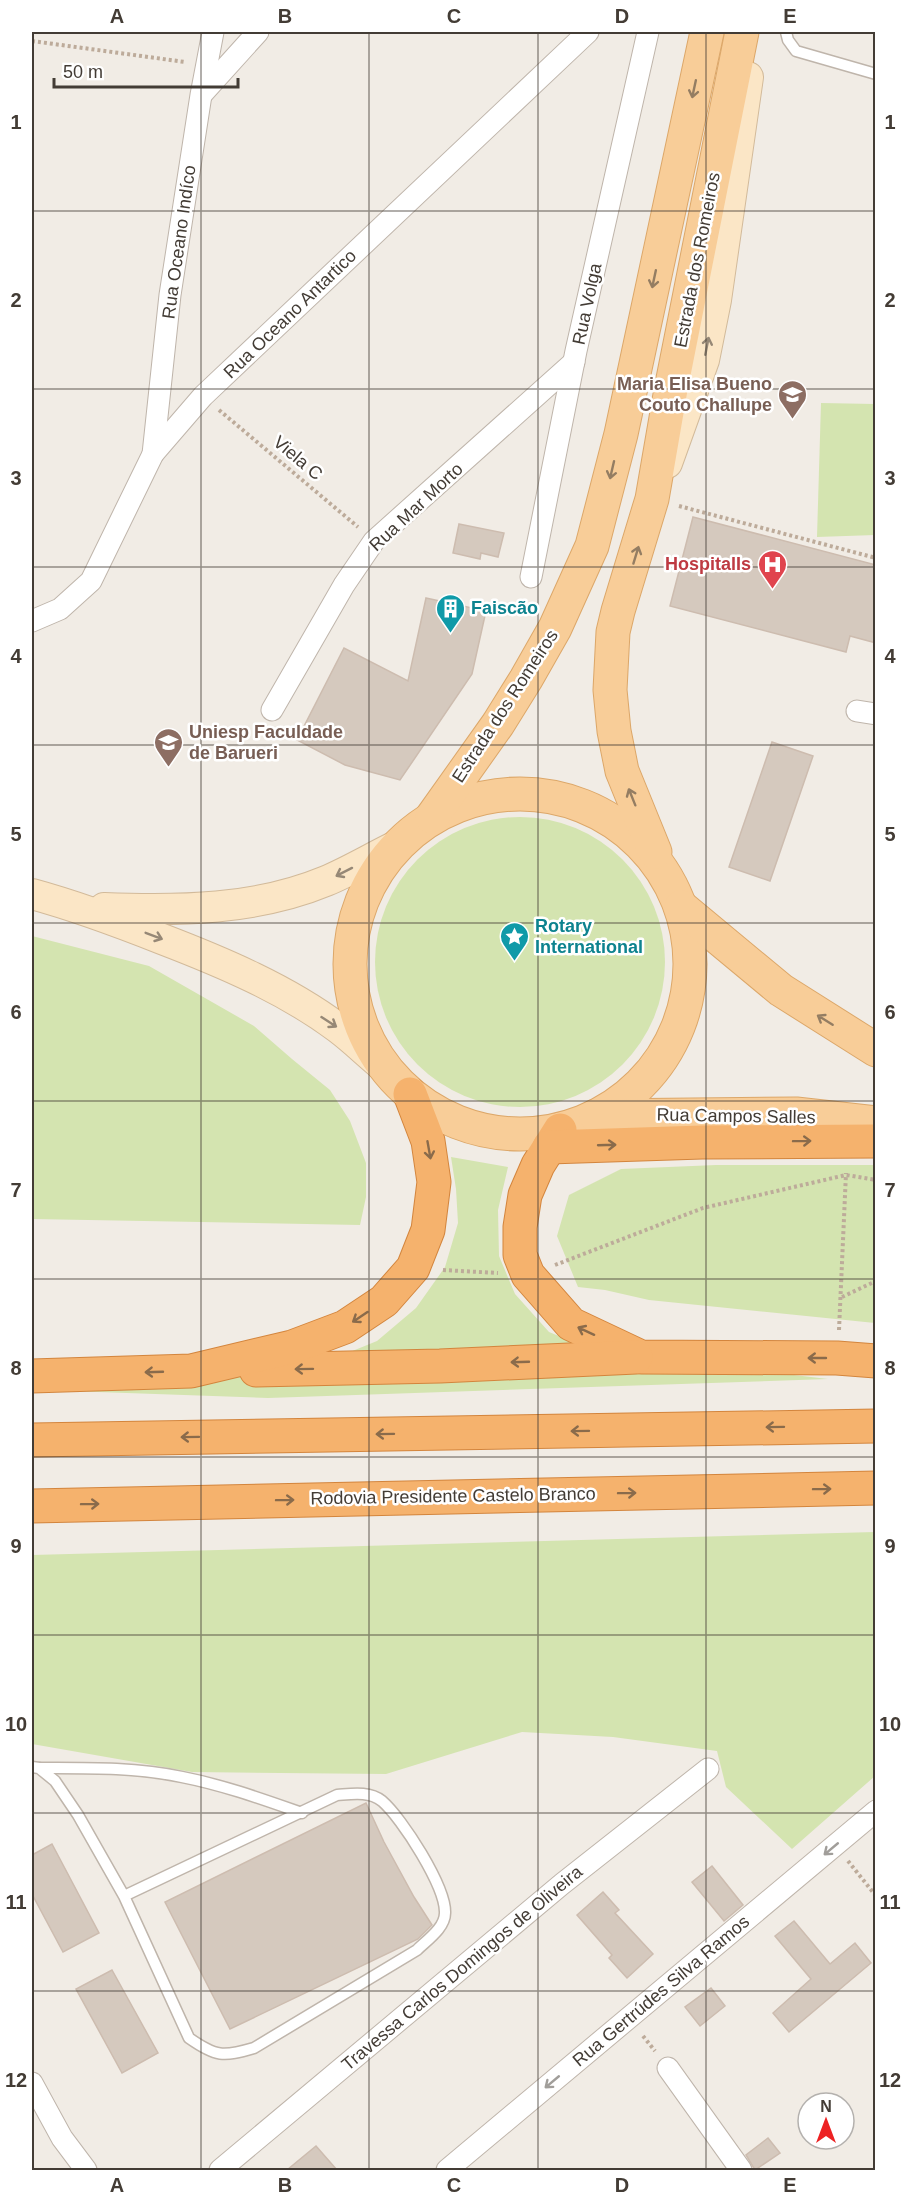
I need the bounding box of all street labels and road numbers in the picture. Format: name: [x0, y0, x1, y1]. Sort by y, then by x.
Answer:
street label: Rua Oceano Indíco: [158, 164, 200, 320]
street label: Estrada dos Romeiros: [670, 171, 724, 349]
street label: Rua Oceano Antartico: [220, 246, 360, 382]
street label: Rua Volga: [569, 260, 606, 347]
street label: Viela C: [269, 432, 327, 484]
street label: Rua Mar Morto: [365, 459, 467, 555]
street label: Estrada dos Romeiros: [448, 626, 562, 786]
street label: Rua Campos Salles: [656, 1105, 816, 1127]
street label: Rodovia Presidente Castelo Branco: [310, 1484, 596, 1508]
street label: Travessa Carlos Domingos de Oliveira: [338, 1861, 587, 2074]
street label: Rua Gertrúdes Silva Ramos: [569, 1911, 753, 2071]

